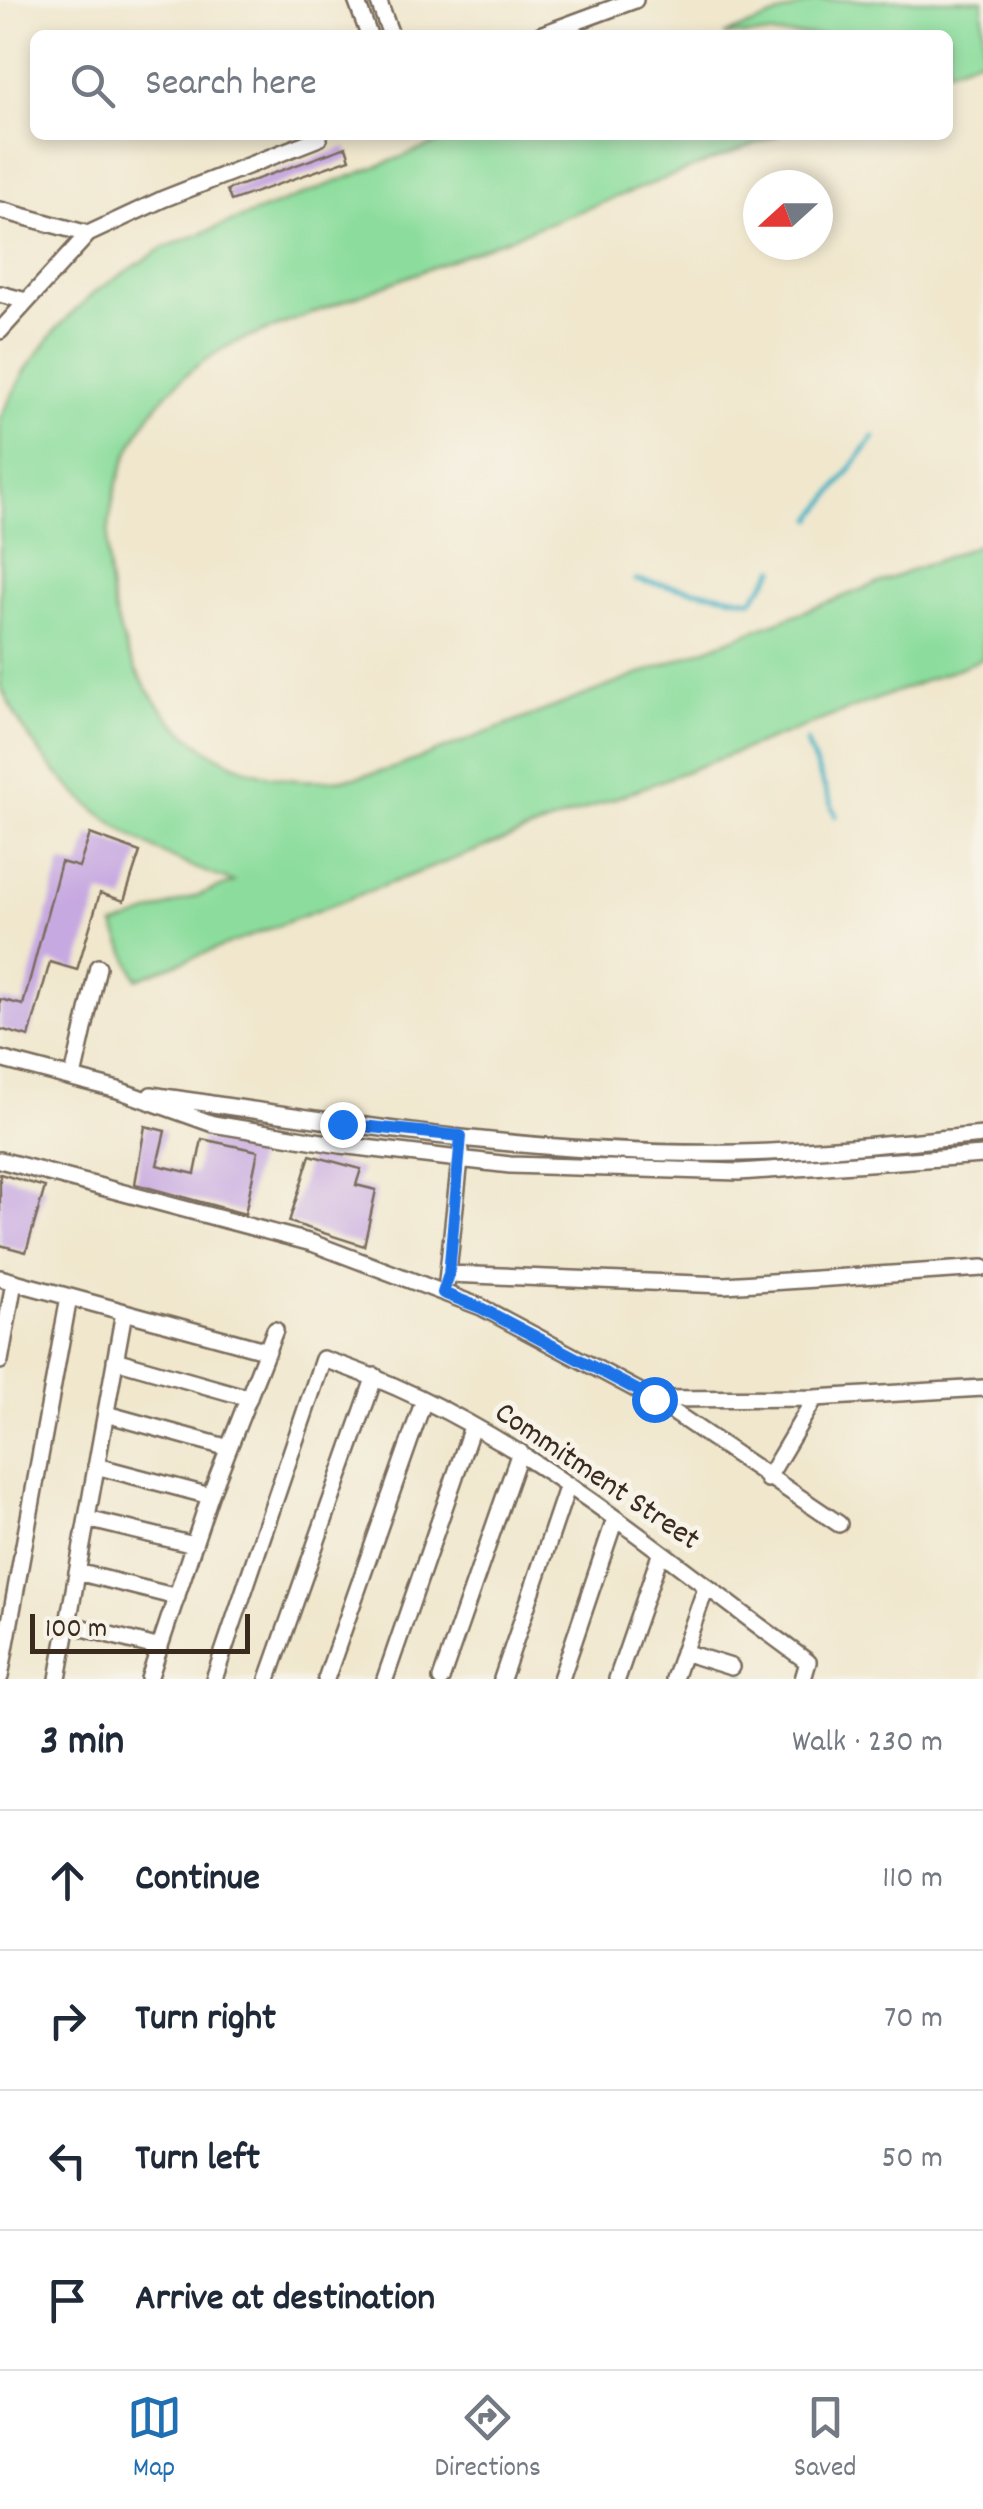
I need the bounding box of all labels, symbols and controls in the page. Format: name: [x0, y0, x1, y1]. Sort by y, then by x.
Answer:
search box: [30, 30, 953, 140]
icon: search: [65, 58, 120, 113]
text: Search here: [145, 58, 317, 113]
north arrow: [743, 170, 833, 260]
route end: [320, 1102, 366, 1148]
route start: [632, 1377, 678, 1423]
street label: Commitment Street: [484, 1392, 708, 1564]
scale bar: [30, 1609, 250, 1654]
text: 100 m: [45, 1611, 107, 1651]
text: 3 min: [40, 1714, 124, 1774]
text: Walk · 230 m: [792, 1721, 943, 1767]
icon: ahead: [40, 1853, 95, 1908]
text: Continue: [135, 1853, 260, 1908]
text: 110 m: [882, 1857, 943, 1903]
icon: right: [40, 1993, 95, 2048]
text: Turn right: [135, 1993, 276, 2048]
text: 70 m: [884, 1997, 943, 2043]
icon: left: [40, 2133, 95, 2188]
text: Turn left: [135, 2133, 260, 2188]
text: 50 m: [881, 2137, 943, 2183]
icon: arrive: [40, 2273, 95, 2328]
text: Arrive at destination: [135, 2273, 435, 2328]
tab: Map: [127, 2390, 182, 2490]
tab: Directions: [435, 2390, 541, 2490]
tab: Saved: [794, 2390, 856, 2490]

